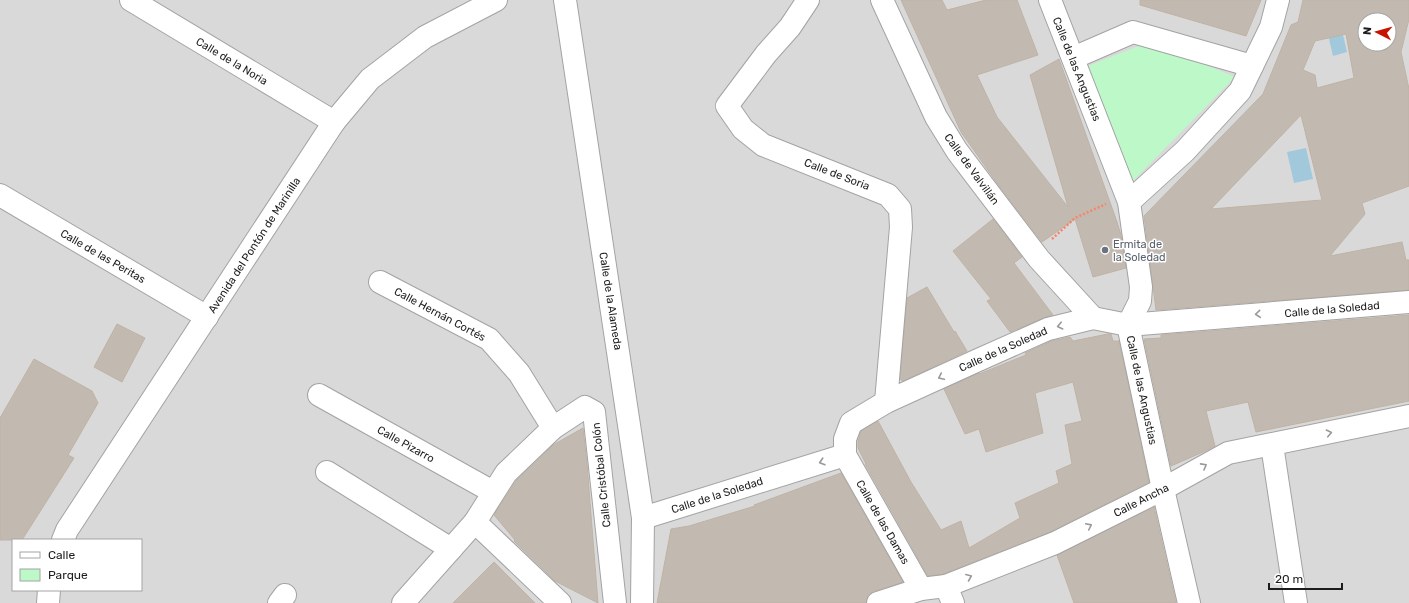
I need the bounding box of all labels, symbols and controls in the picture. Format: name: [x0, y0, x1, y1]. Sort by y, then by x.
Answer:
north arrow: [1357, 12, 1397, 52]
street label: Calle de las Angustias: [1050, 15, 1104, 124]
text: N: [1361, 26, 1374, 36]
street label: Calle de la Noria: [194, 35, 270, 88]
street label: Calle de Valvillán: [941, 131, 1002, 207]
street label: Calle de Soria: [802, 156, 871, 193]
street label: Avenida del Pontón de Marinilla: [206, 175, 303, 316]
street label: Calle de las Peritas: [58, 227, 148, 286]
place label: Ermita de la Soledad: [1113, 238, 1166, 264]
marker: Ermita de la Soledad: [1100, 245, 1110, 255]
street label: Calle de la Alameda: [596, 251, 625, 351]
street label: Calle Hernán Cortés: [392, 285, 488, 344]
street label: Calle de la Soledad: [1284, 299, 1380, 320]
one-way arrow: [1255, 310, 1261, 319]
one-way arrow: [1057, 321, 1064, 329]
street label: Calle de la Soledad: [957, 324, 1050, 375]
street label: Calle de las Angustias: [1124, 334, 1160, 446]
one-way arrow: [938, 372, 945, 380]
street label: Calle Cristóbal Colón: [590, 422, 613, 528]
street label: Calle Pizarro: [375, 423, 437, 466]
one-way arrow: [1326, 429, 1332, 437]
one-way arrow: [818, 457, 825, 466]
one-way arrow: [1200, 464, 1207, 471]
street label: Calle de la Soledad: [670, 475, 765, 516]
street label: Calle de las Damas: [853, 478, 912, 567]
street label: Calle Ancha: [1111, 481, 1171, 520]
one-way arrow: [1084, 523, 1092, 531]
legend: [12, 539, 142, 591]
text: Calle: [48, 548, 75, 562]
scale bar: [1269, 565, 1342, 591]
text: Parque: [48, 568, 88, 582]
text: 20 m: [1275, 572, 1303, 586]
one-way arrow: [966, 573, 973, 581]

